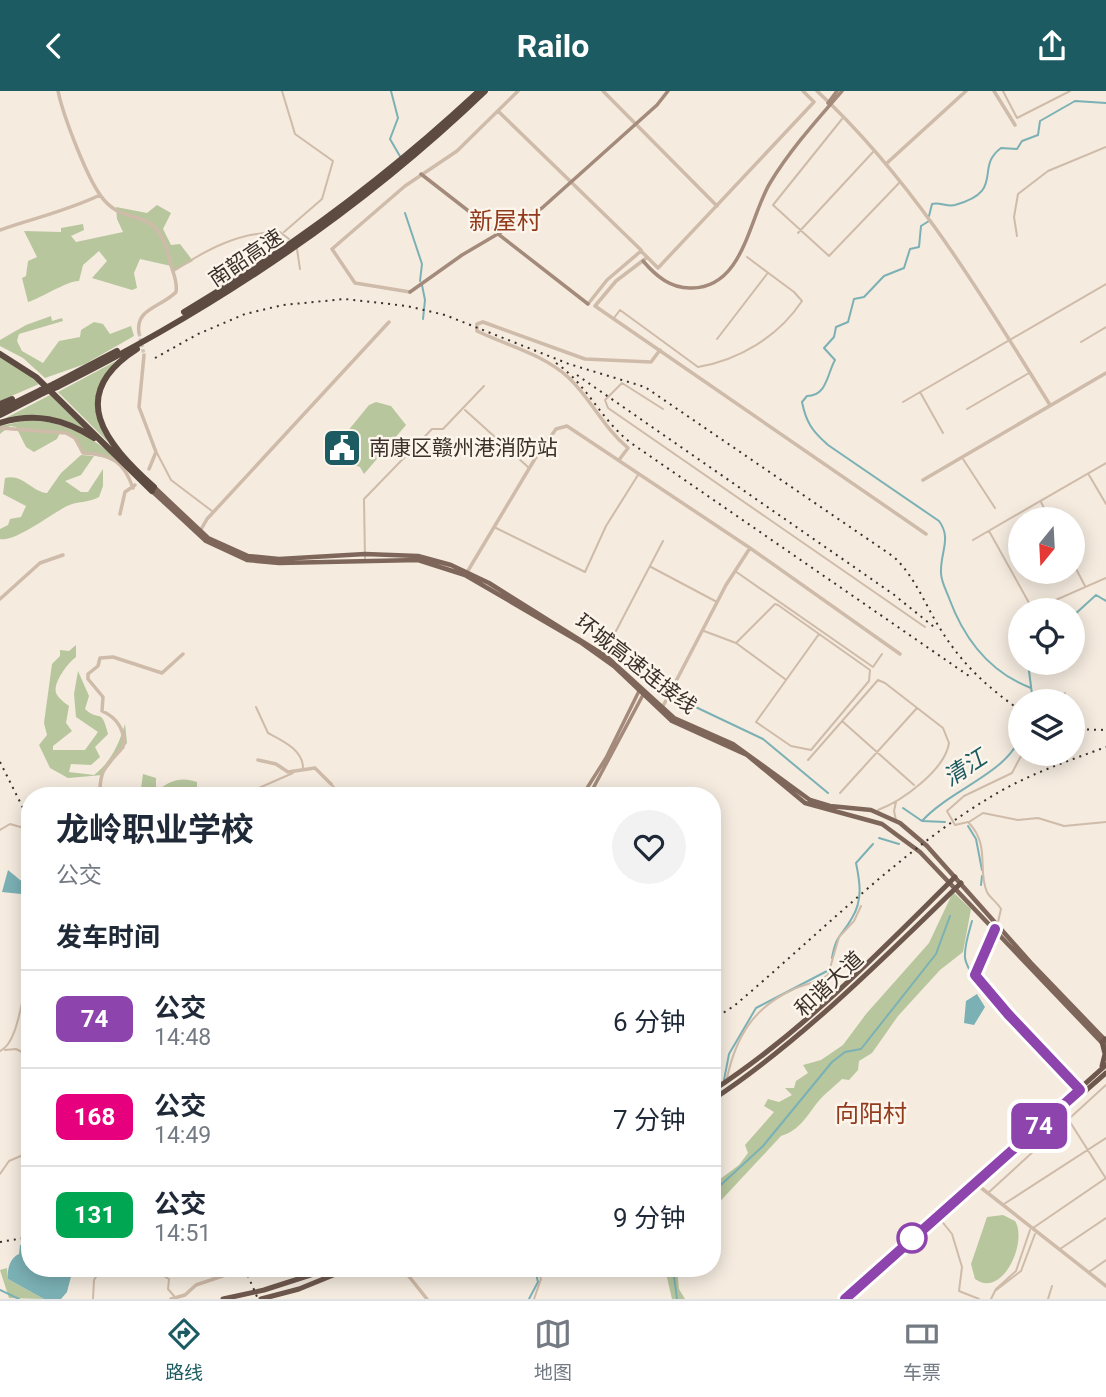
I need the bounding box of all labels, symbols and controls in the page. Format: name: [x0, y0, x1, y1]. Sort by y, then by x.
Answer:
icon: back: [35, 27, 73, 65]
text: Railo: [517, 27, 589, 65]
icon: share: [1033, 27, 1071, 65]
district label: 新屋村: [469, 207, 541, 235]
street label: 南韶高速: [204, 225, 288, 291]
public building icon: 南康区赣州港消防站: [321, 427, 363, 469]
place label: 南康区赣州港消防站: [369, 436, 558, 460]
north arrow: [1008, 507, 1085, 585]
map controls: [1008, 507, 1085, 766]
button: locate: [1008, 598, 1085, 675]
street label: 环城高速连接线: [571, 609, 701, 719]
button: layers: [1008, 689, 1085, 766]
water label: 清江: [938, 743, 994, 792]
text: 龙岭职业学校: [56, 810, 254, 849]
button: heart: [612, 810, 686, 884]
text: 公交: [56, 862, 102, 889]
text: 发车时间: [56, 922, 160, 952]
street label: 和谐大道: [790, 947, 868, 1021]
text: 公交: [154, 993, 206, 1023]
text: 74: [81, 1005, 108, 1033]
text: 6 分钟: [613, 1007, 686, 1037]
text: 14:48: [154, 1024, 211, 1051]
text: 公交: [154, 1091, 206, 1121]
district label: 向阳村: [835, 1100, 907, 1128]
text: 168: [74, 1103, 115, 1131]
line badge: 74: [1007, 1103, 1070, 1149]
text: 7 分钟: [613, 1105, 686, 1135]
text: 74: [1025, 1112, 1053, 1140]
text: 14:49: [154, 1122, 211, 1149]
text: 公交: [154, 1189, 206, 1219]
text: 131: [74, 1201, 115, 1229]
text: 9 分钟: [613, 1203, 686, 1233]
text: 14:51: [154, 1220, 211, 1247]
unlabelled marker: [897, 1223, 927, 1253]
tab: 路线: [165, 1315, 203, 1384]
tab: 地图: [534, 1315, 572, 1384]
tab: 车票: [903, 1315, 941, 1384]

